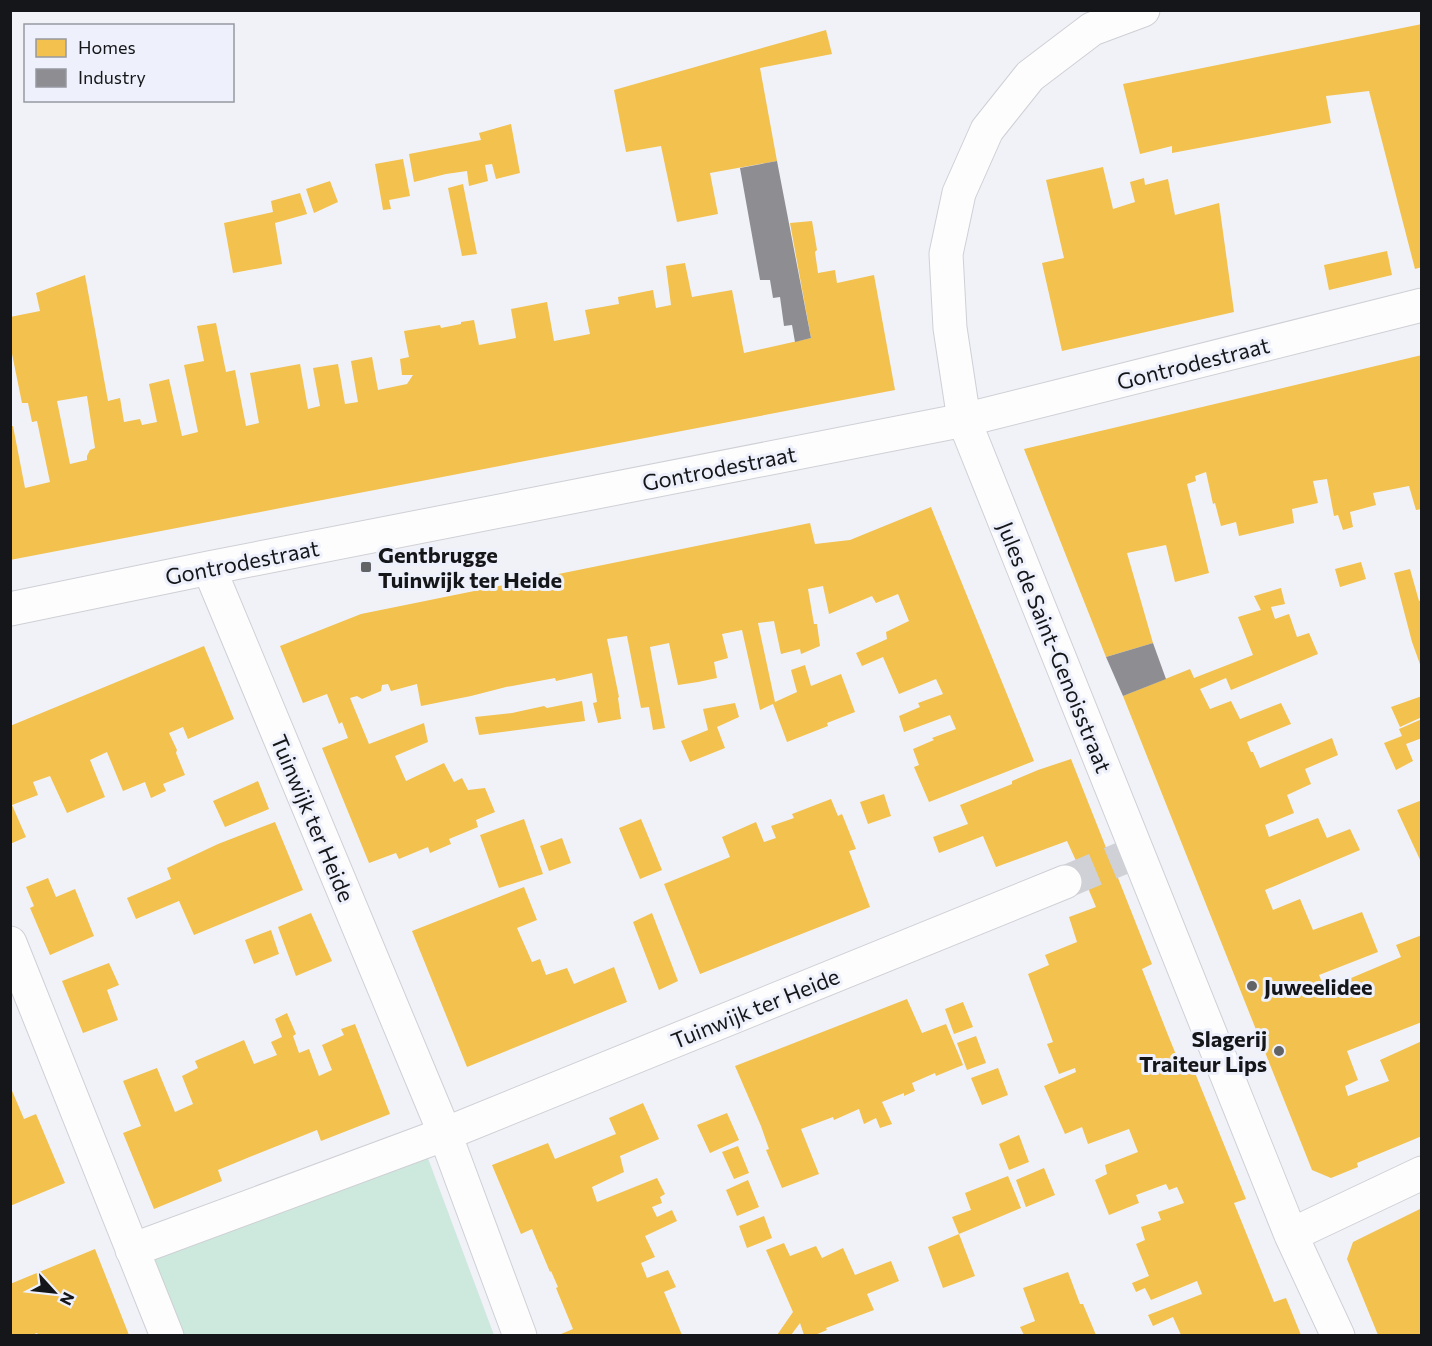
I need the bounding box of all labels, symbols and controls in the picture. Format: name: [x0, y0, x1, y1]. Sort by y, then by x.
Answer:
legend: [24, 24, 234, 102]
text: Homes: [78, 36, 136, 58]
text: Industry: [78, 66, 146, 88]
street label: Gontrodestraat: [1114, 331, 1272, 395]
street label: Gontrodestraat: [640, 440, 798, 496]
street label: Jules de Saint-Genoisstraat: [992, 518, 1118, 776]
street label: Gontrodestraat: [163, 534, 321, 590]
place label: Gentbrugge Tuinwijk ter Heide: [378, 541, 562, 593]
marker: Gentbrugge Tuinwijk ter Heide: [359, 560, 373, 574]
street label: Tuinwijk ter Heide: [266, 730, 360, 906]
street label: Tuinwijk ter Heide: [667, 962, 843, 1054]
place label: Juweelidee: [1264, 973, 1373, 1000]
marker: Juweelidee: [1245, 979, 1259, 993]
place label: Slagerij Traiteur Lips: [1139, 1025, 1267, 1077]
marker: Slagerij Traiteur Lips: [1272, 1044, 1286, 1058]
north arrow: [24, 1262, 84, 1322]
text: N: [57, 1289, 79, 1309]

